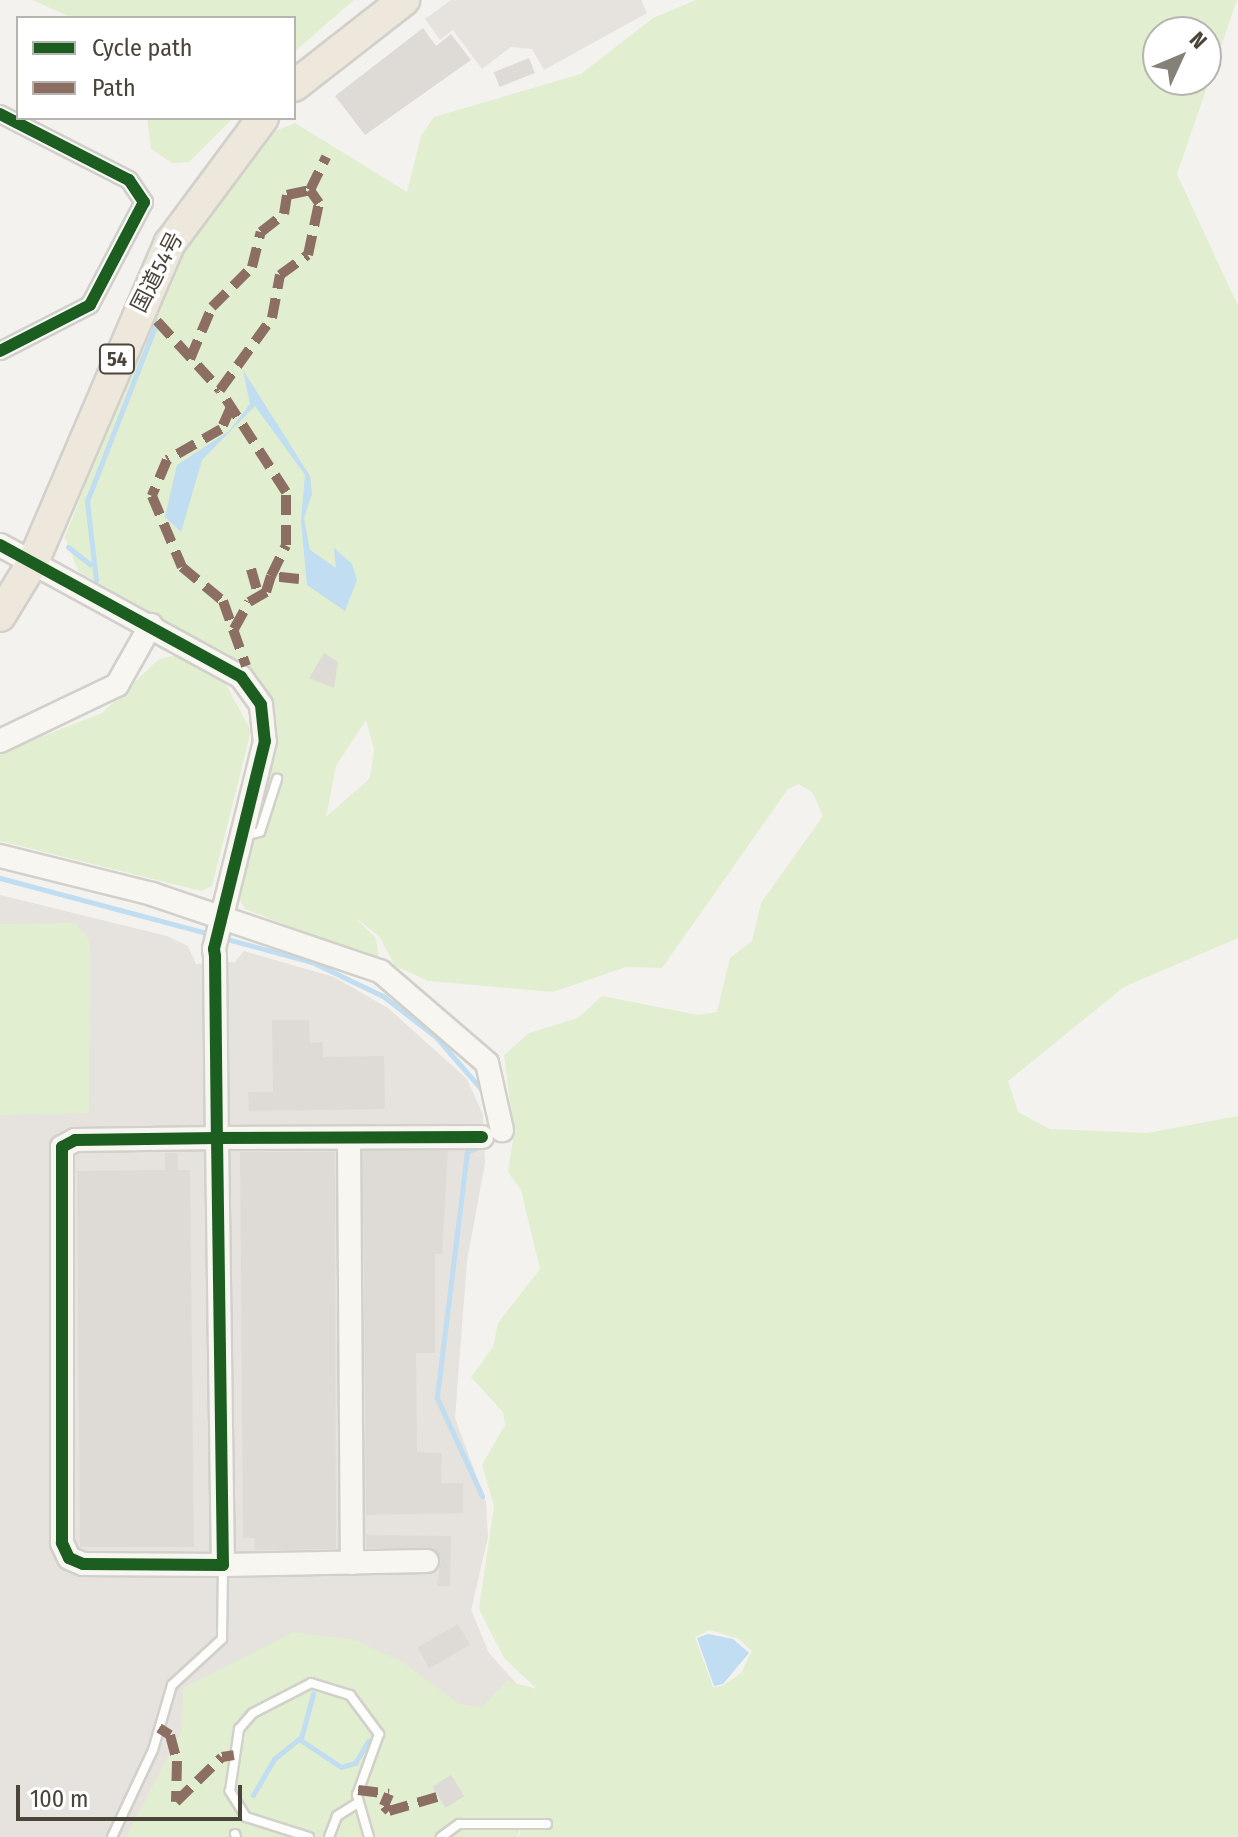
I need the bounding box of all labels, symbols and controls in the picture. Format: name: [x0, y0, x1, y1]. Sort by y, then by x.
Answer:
legend: [16, 16, 296, 120]
north arrow: [1142, 16, 1222, 96]
text: N: [1184, 26, 1212, 54]
text: Cycle path: [92, 34, 192, 62]
text: Path: [92, 74, 136, 102]
street label: 国道54号: [126, 227, 188, 317]
road number: 54: [97, 343, 137, 375]
scale bar: [20, 1769, 246, 1819]
text: 100 m: [30, 1785, 88, 1813]

